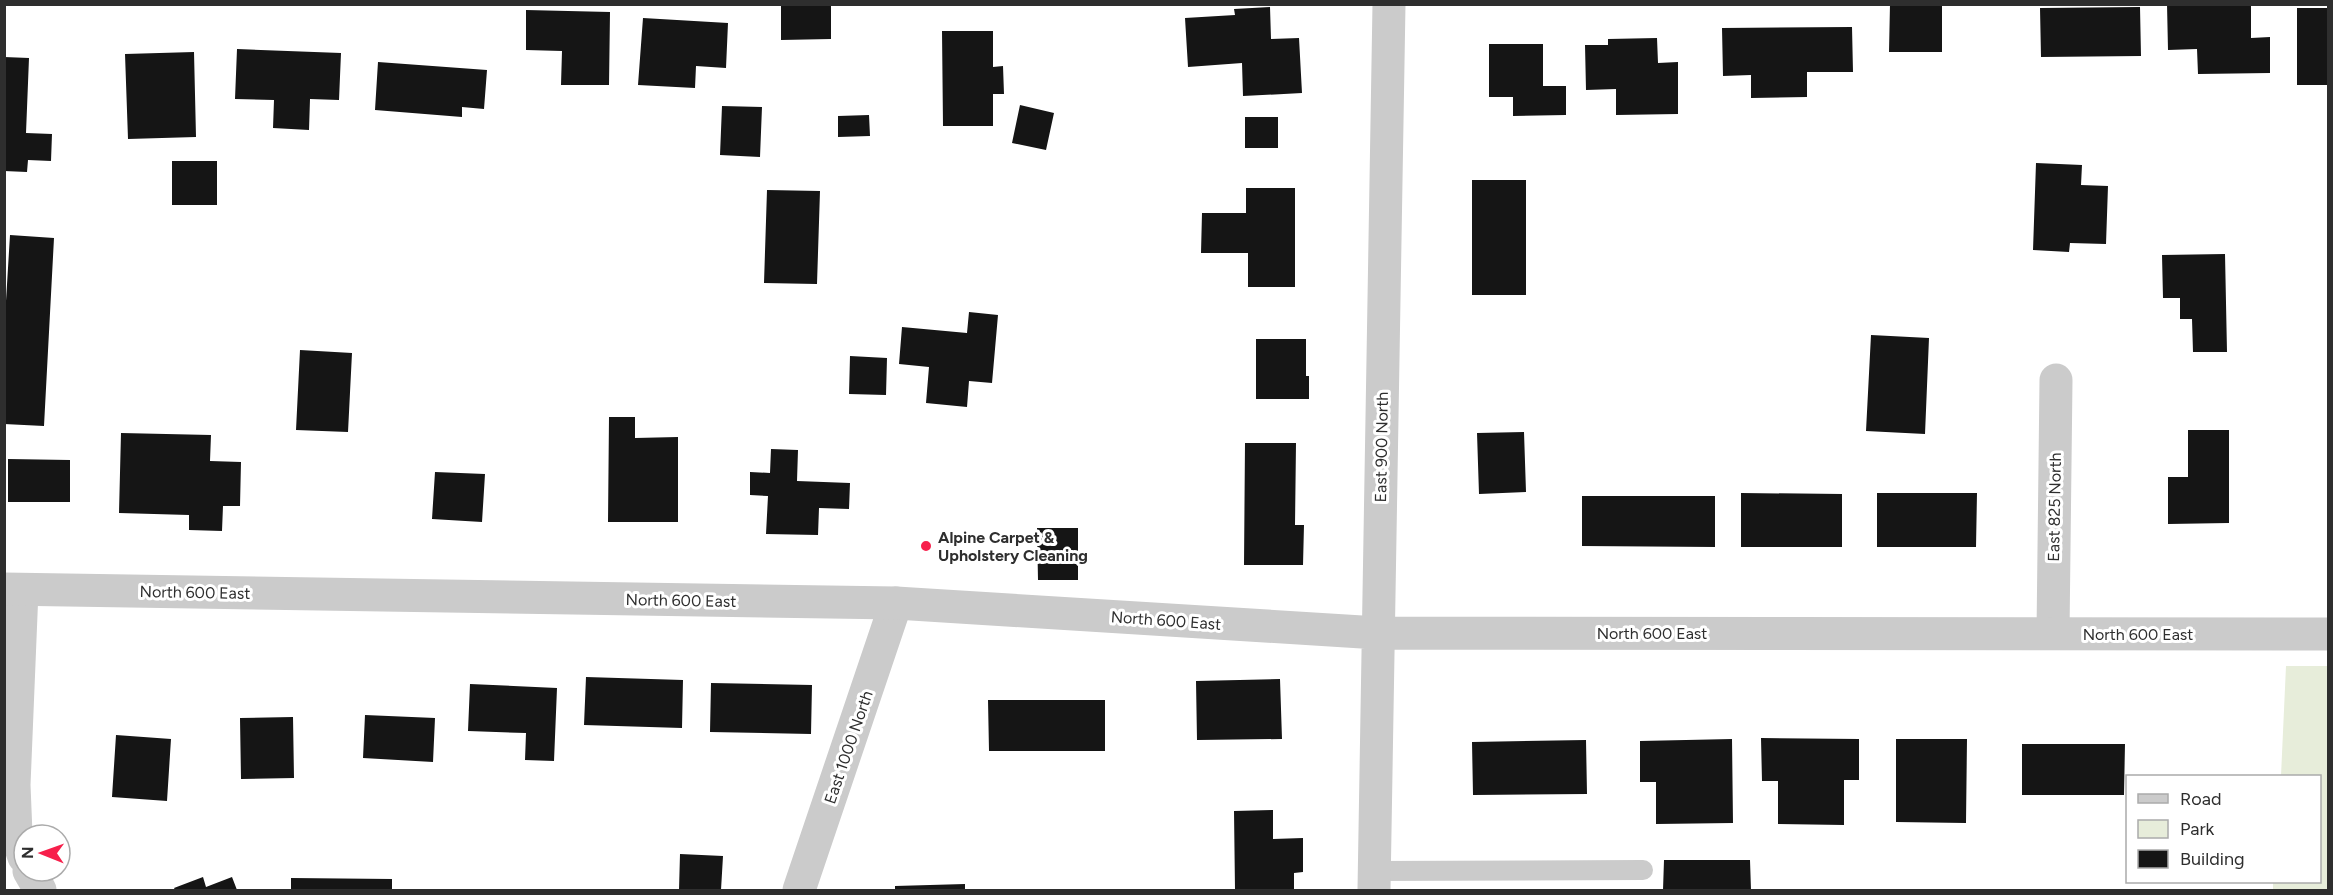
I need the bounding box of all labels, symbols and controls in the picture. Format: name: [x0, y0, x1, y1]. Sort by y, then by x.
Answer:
street label: East 900 North: [1371, 391, 1392, 502]
street label: East 825 North: [2044, 452, 2065, 562]
place label: Alpine Carpet & Upholstery Cleaning: [938, 528, 1088, 565]
marker: Alpine Carpet & Upholstery Cleaning: [919, 539, 933, 553]
street label: North 600 East: [140, 582, 250, 603]
street label: North 600 East: [626, 590, 736, 611]
street label: North 600 East: [1110, 607, 1222, 634]
street label: North 600 East: [1597, 624, 1707, 643]
street label: North 600 East: [2083, 625, 2193, 644]
street label: East 1000 North: [820, 688, 877, 806]
legend: [2126, 775, 2321, 883]
text: Road: [2180, 788, 2221, 810]
text: Park: [2180, 818, 2215, 840]
north arrow: [12, 823, 72, 883]
text: N: [18, 846, 37, 859]
text: Building: [2180, 848, 2245, 870]

